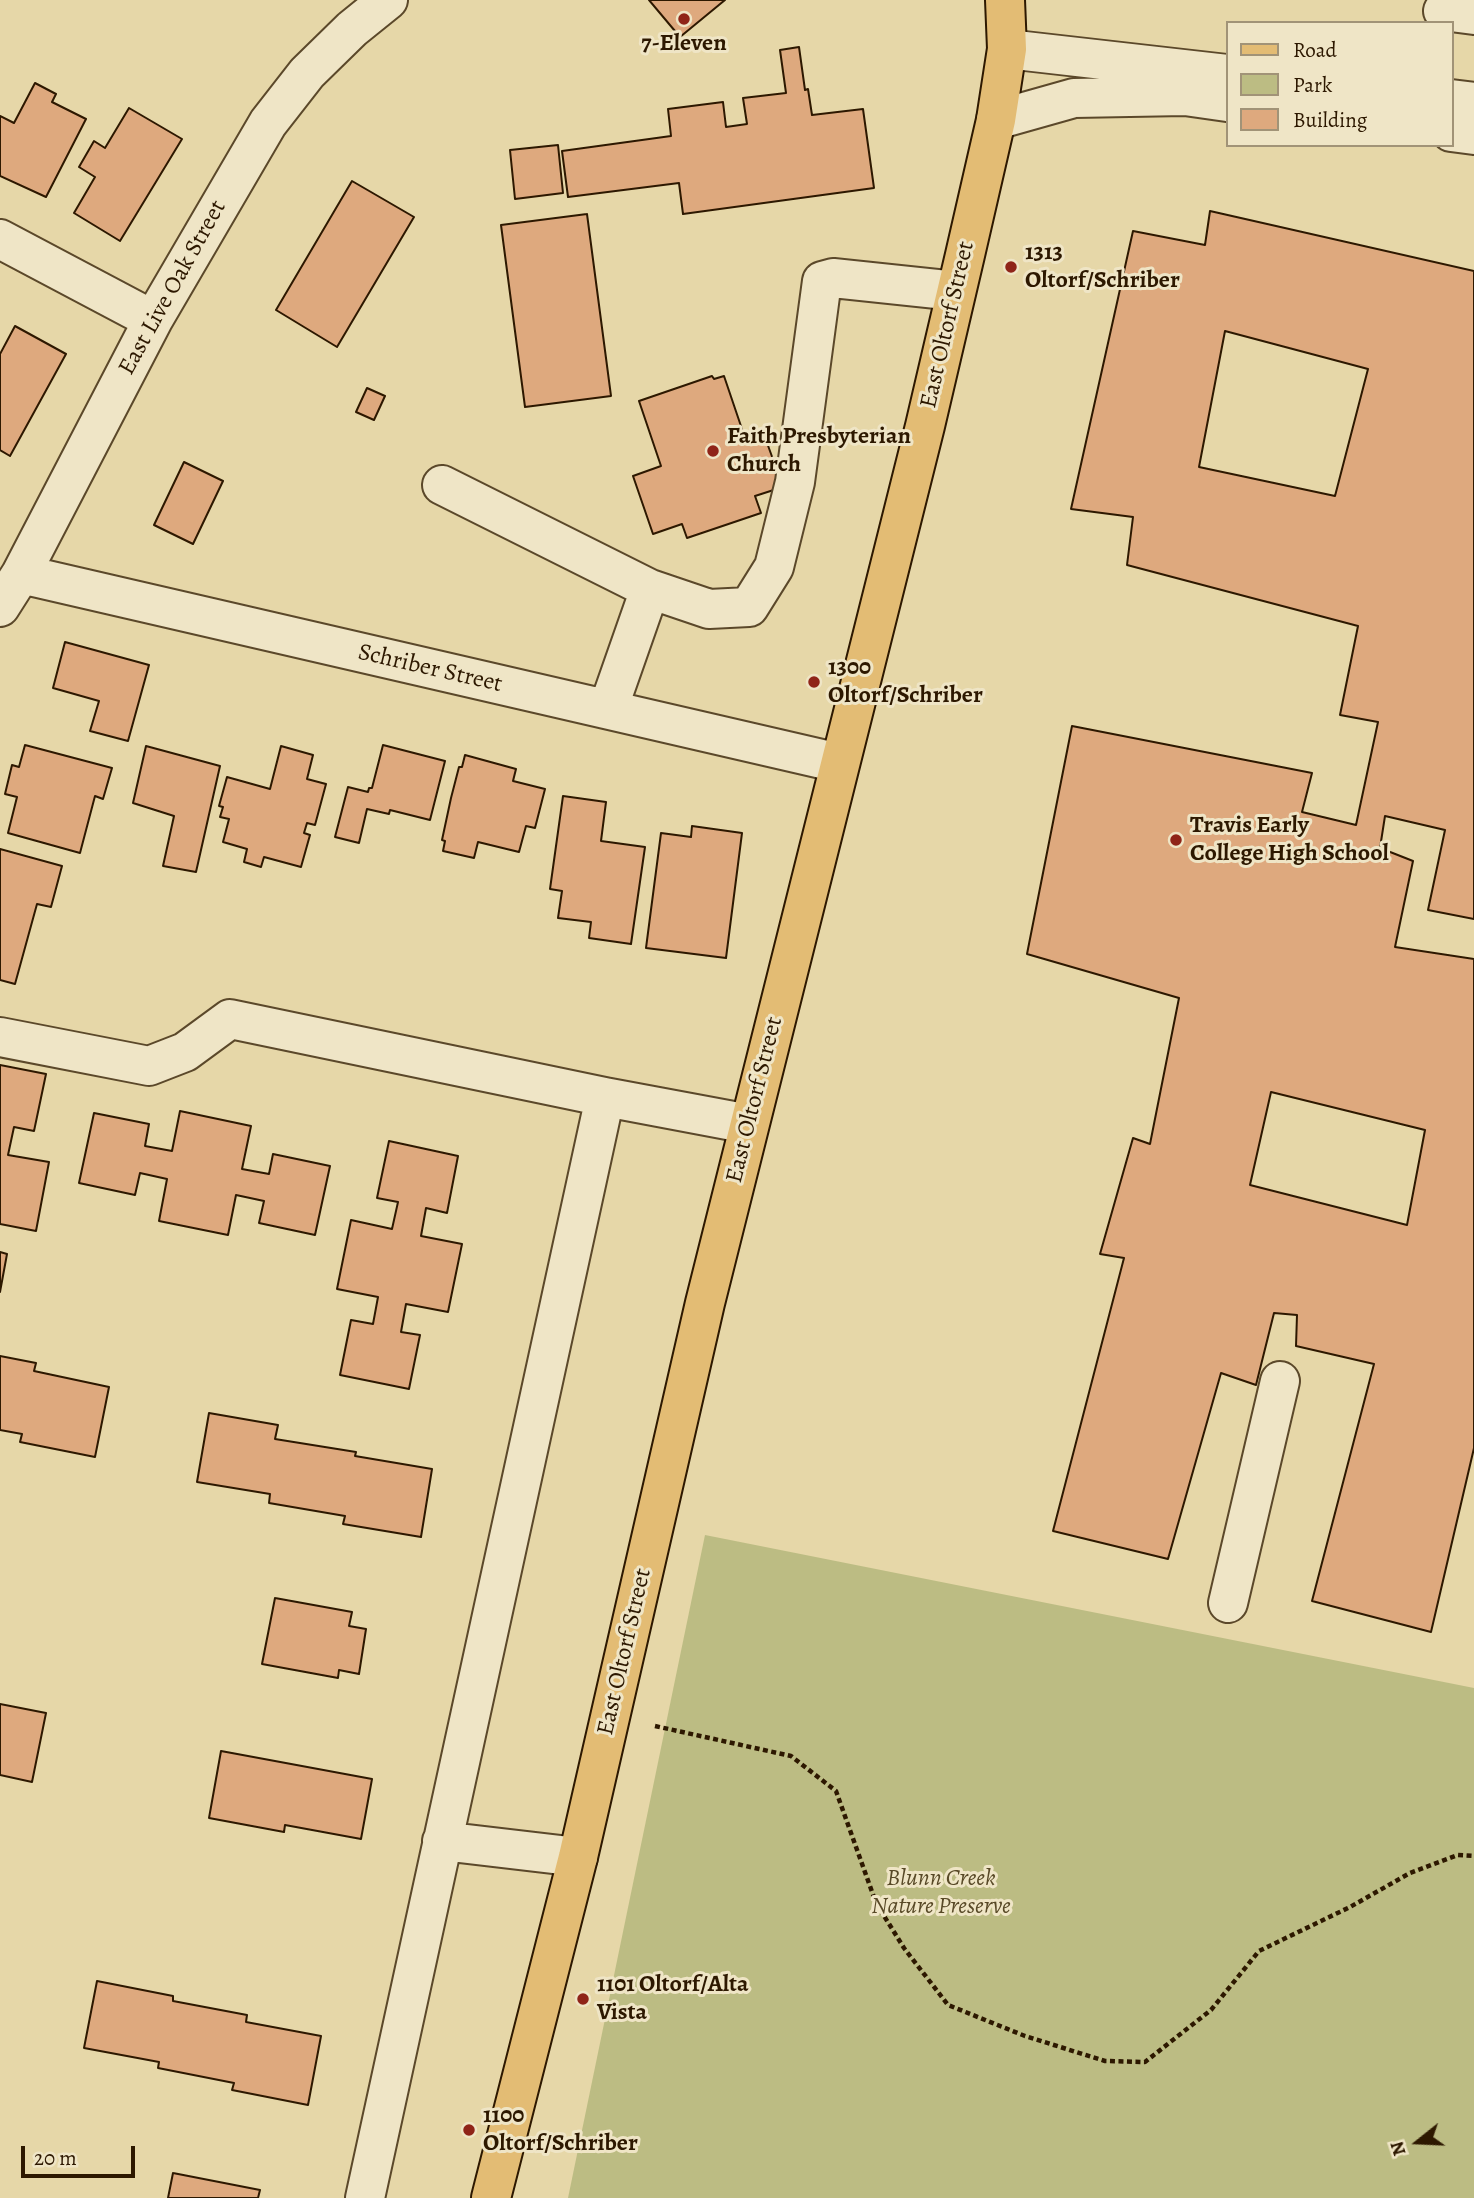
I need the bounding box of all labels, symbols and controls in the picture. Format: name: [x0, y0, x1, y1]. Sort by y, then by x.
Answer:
marker: 7-Eleven: [676, 11, 692, 27]
legend: [1226, 21, 1453, 147]
place label: 7-Eleven: [641, 30, 727, 58]
text: Road: [1293, 36, 1337, 64]
text: Park: [1293, 71, 1332, 99]
text: Building: [1293, 106, 1367, 134]
street label: East Live Oak Street: [113, 196, 233, 380]
street label: East Oltorf Street: [915, 239, 981, 411]
place label: 1313 Oltorf/Schriber: [1025, 239, 1180, 295]
marker: 1313 Oltorf/Schriber: [1003, 259, 1019, 275]
place label: Faith Presbyterian Church: [727, 423, 911, 479]
marker: Faith Presbyterian Church: [705, 443, 721, 459]
street label: Schriber Street: [355, 638, 505, 700]
place label: 1300 Oltorf/Schriber: [828, 654, 983, 710]
marker: 1300 Oltorf/Schriber: [806, 674, 822, 690]
place label: Travis Early College High School: [1190, 812, 1389, 868]
marker: Travis Early College High School: [1168, 832, 1184, 848]
street label: East Oltorf Street: [720, 1014, 790, 1186]
street label: East Oltorf Street: [592, 1566, 658, 1738]
park label: Blunn Creek Nature Preserve: [871, 1865, 1011, 1921]
place label: 1101 Oltorf/Alta Vista: [597, 1971, 749, 2027]
marker: 1101 Oltorf/Alta Vista: [575, 1991, 591, 2007]
place label: 1100 Oltorf/Schriber: [483, 2102, 638, 2158]
north arrow: [1383, 2107, 1453, 2177]
marker: 1100 Oltorf/Schriber: [461, 2122, 477, 2138]
scale bar: [24, 2132, 138, 2176]
text: N: [1384, 2138, 1413, 2159]
text: 20 m: [34, 2144, 77, 2172]

